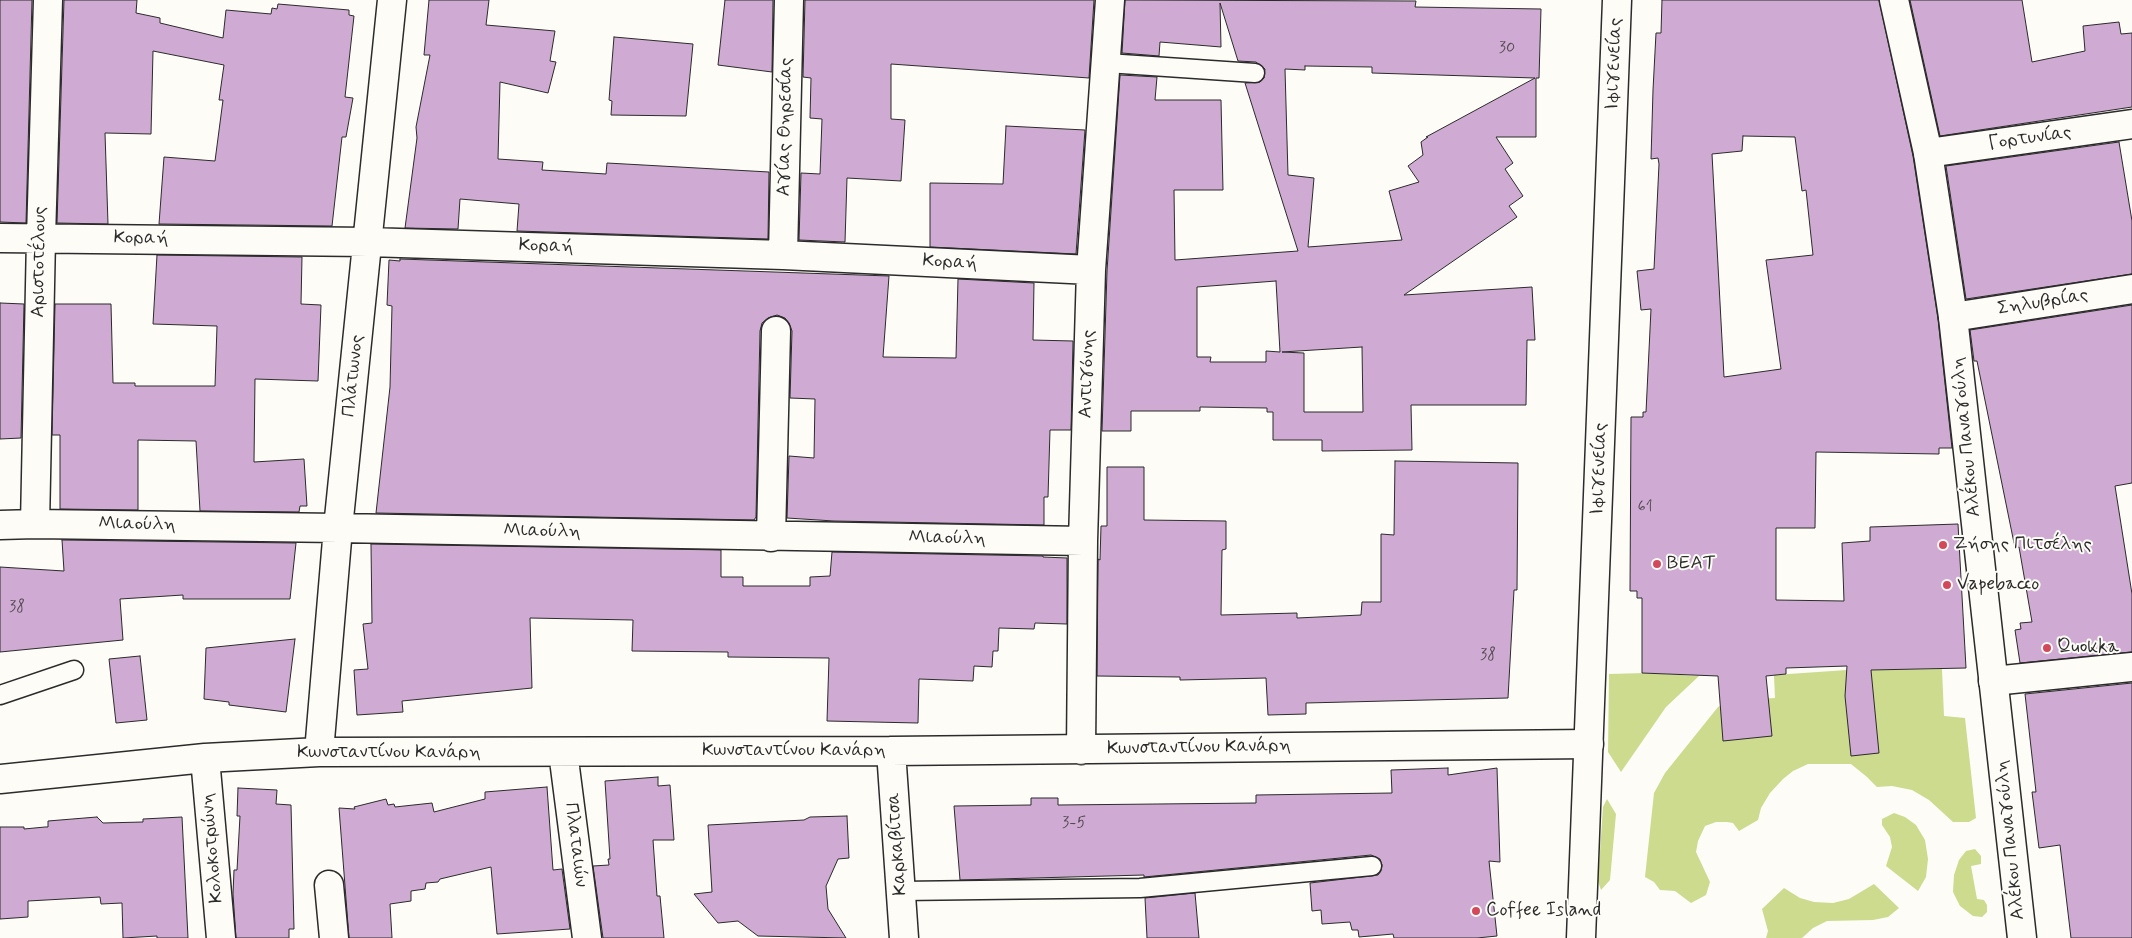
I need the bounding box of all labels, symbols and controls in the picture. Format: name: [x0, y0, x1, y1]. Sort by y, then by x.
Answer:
street label: Ιφιγενείας: [1602, 17, 1628, 111]
house number: 30: [1499, 39, 1515, 59]
street label: Αγίας Θηρεσίας: [773, 57, 799, 197]
street label: Γορτυνίας: [1987, 122, 2073, 156]
street label: Αριστοτέλους: [28, 206, 52, 318]
street label: Κοραή: [113, 227, 169, 251]
street label: Κοραή: [518, 235, 574, 259]
street label: Κοραή: [922, 250, 978, 276]
street label: Σηλυβρίας: [1996, 285, 2090, 321]
street label: Αντιγόνης: [1075, 329, 1101, 419]
street label: Πλάτωνος: [338, 334, 370, 418]
street label: Αλέκου Παναγούλη: [1947, 356, 1987, 518]
street label: Ιφιγενείας: [1587, 422, 1613, 516]
house number: 61: [1637, 498, 1653, 518]
street label: Μιαούλη: [98, 513, 176, 537]
street label: Μιαούλη: [503, 520, 581, 544]
street label: Μιαούλη: [908, 527, 986, 551]
place label: Ζήσης Πιτσέλης: [1953, 534, 2092, 556]
marker: Ζήσης Πιτσέλης: [1937, 539, 1949, 551]
place label: ΒΕΑΤ: [1667, 553, 1714, 575]
marker: ΒΕΑΤ: [1651, 558, 1663, 570]
place label: Vapebacco: [1957, 574, 2039, 596]
marker: Vapebacco: [1941, 579, 1953, 591]
house number: 38: [9, 598, 25, 618]
place label: Quokka: [2057, 637, 2119, 659]
marker: Quokka: [2041, 642, 2053, 654]
house number: 38: [1480, 646, 1496, 666]
street label: Κωνσταντίνου Κανάρη: [1107, 735, 1291, 761]
street label: Κωνσταντίνου Κανάρη: [702, 740, 886, 762]
street label: Κωνσταντίνου Κανάρη: [297, 742, 481, 764]
street label: Αλέκου Παναγούλη: [1991, 759, 2031, 921]
street label: Κολοκοτρώνη: [197, 792, 229, 904]
street label: Καρκαβίτσα: [883, 792, 913, 896]
street label: Πλαταιών: [558, 801, 592, 889]
house number: 3-5: [1062, 814, 1086, 834]
place label: Coffee Island: [1486, 900, 1601, 922]
marker: Coffee Island: [1470, 905, 1482, 917]

